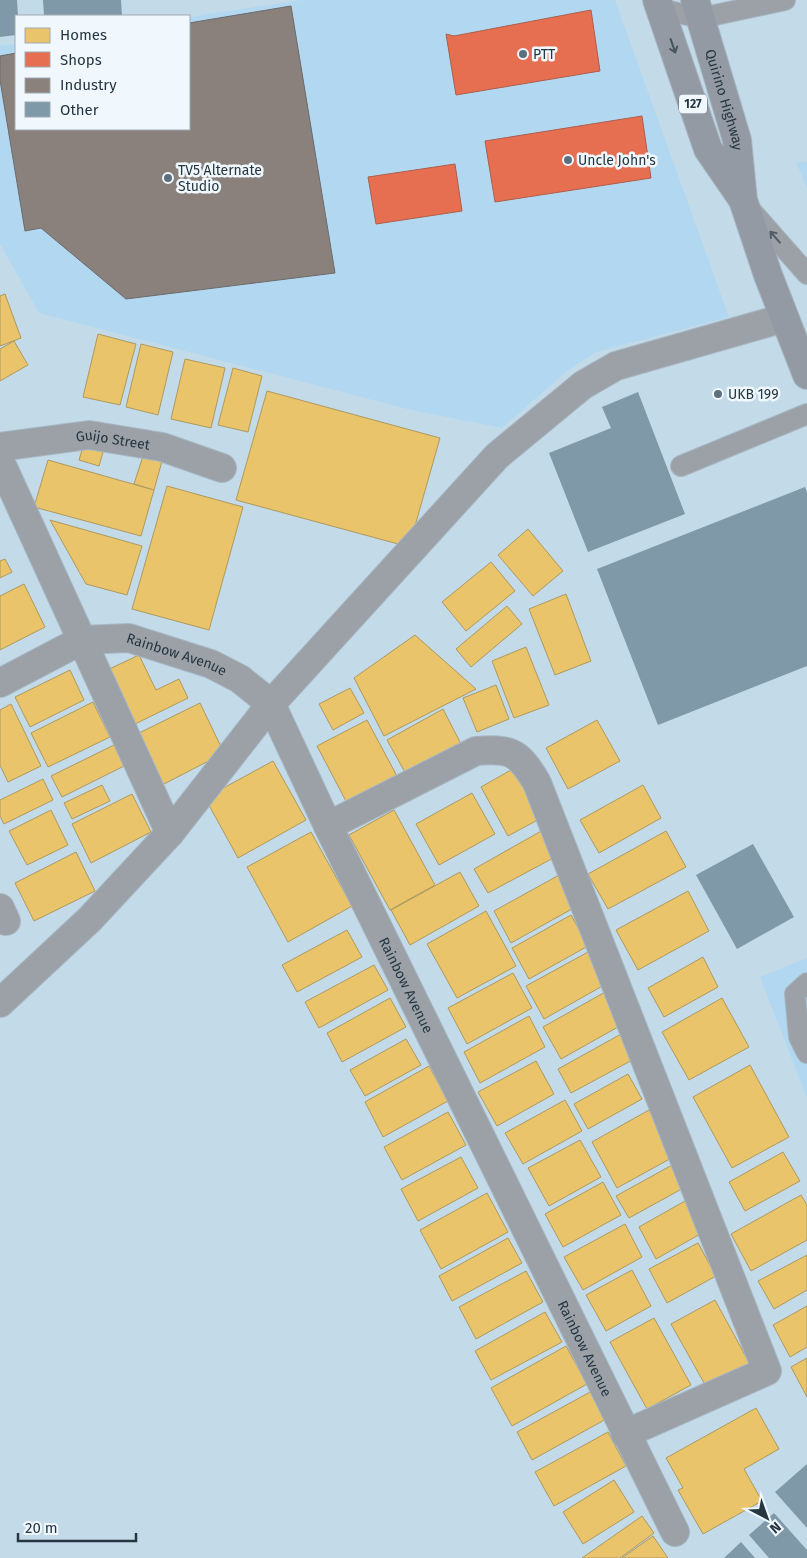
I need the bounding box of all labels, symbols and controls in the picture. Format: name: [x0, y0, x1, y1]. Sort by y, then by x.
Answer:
legend: [15, 15, 190, 130]
text: Homes: [60, 26, 107, 44]
one-way arrow: [669, 38, 678, 54]
place label: PTT: [533, 46, 556, 63]
street label: Quirino Highway: [701, 47, 746, 151]
marker: PTT: [517, 48, 529, 60]
text: Shops: [60, 51, 102, 69]
text: Industry: [60, 76, 117, 94]
road number: 127: [679, 95, 707, 114]
text: Other: [60, 101, 99, 119]
place label: Uncle John's: [578, 152, 656, 169]
marker: Uncle John's: [562, 154, 574, 166]
place label: TV5 Alternate Studio: [178, 162, 262, 195]
marker: TV5 Alternate Studio: [162, 172, 174, 184]
one-way arrow: [769, 231, 781, 244]
place label: UKB 199: [728, 386, 779, 403]
marker: UKB 199: [712, 388, 724, 400]
street label: Guijo Street: [75, 427, 152, 454]
street label: Rainbow Avenue: [124, 630, 230, 680]
street label: Rainbow Avenue: [375, 934, 436, 1036]
street label: Rainbow Avenue: [554, 1298, 615, 1400]
north arrow: [742, 1493, 792, 1543]
scale bar: [18, 1510, 135, 1542]
text: N: [766, 1518, 784, 1537]
text: 20 m: [25, 1519, 58, 1537]

